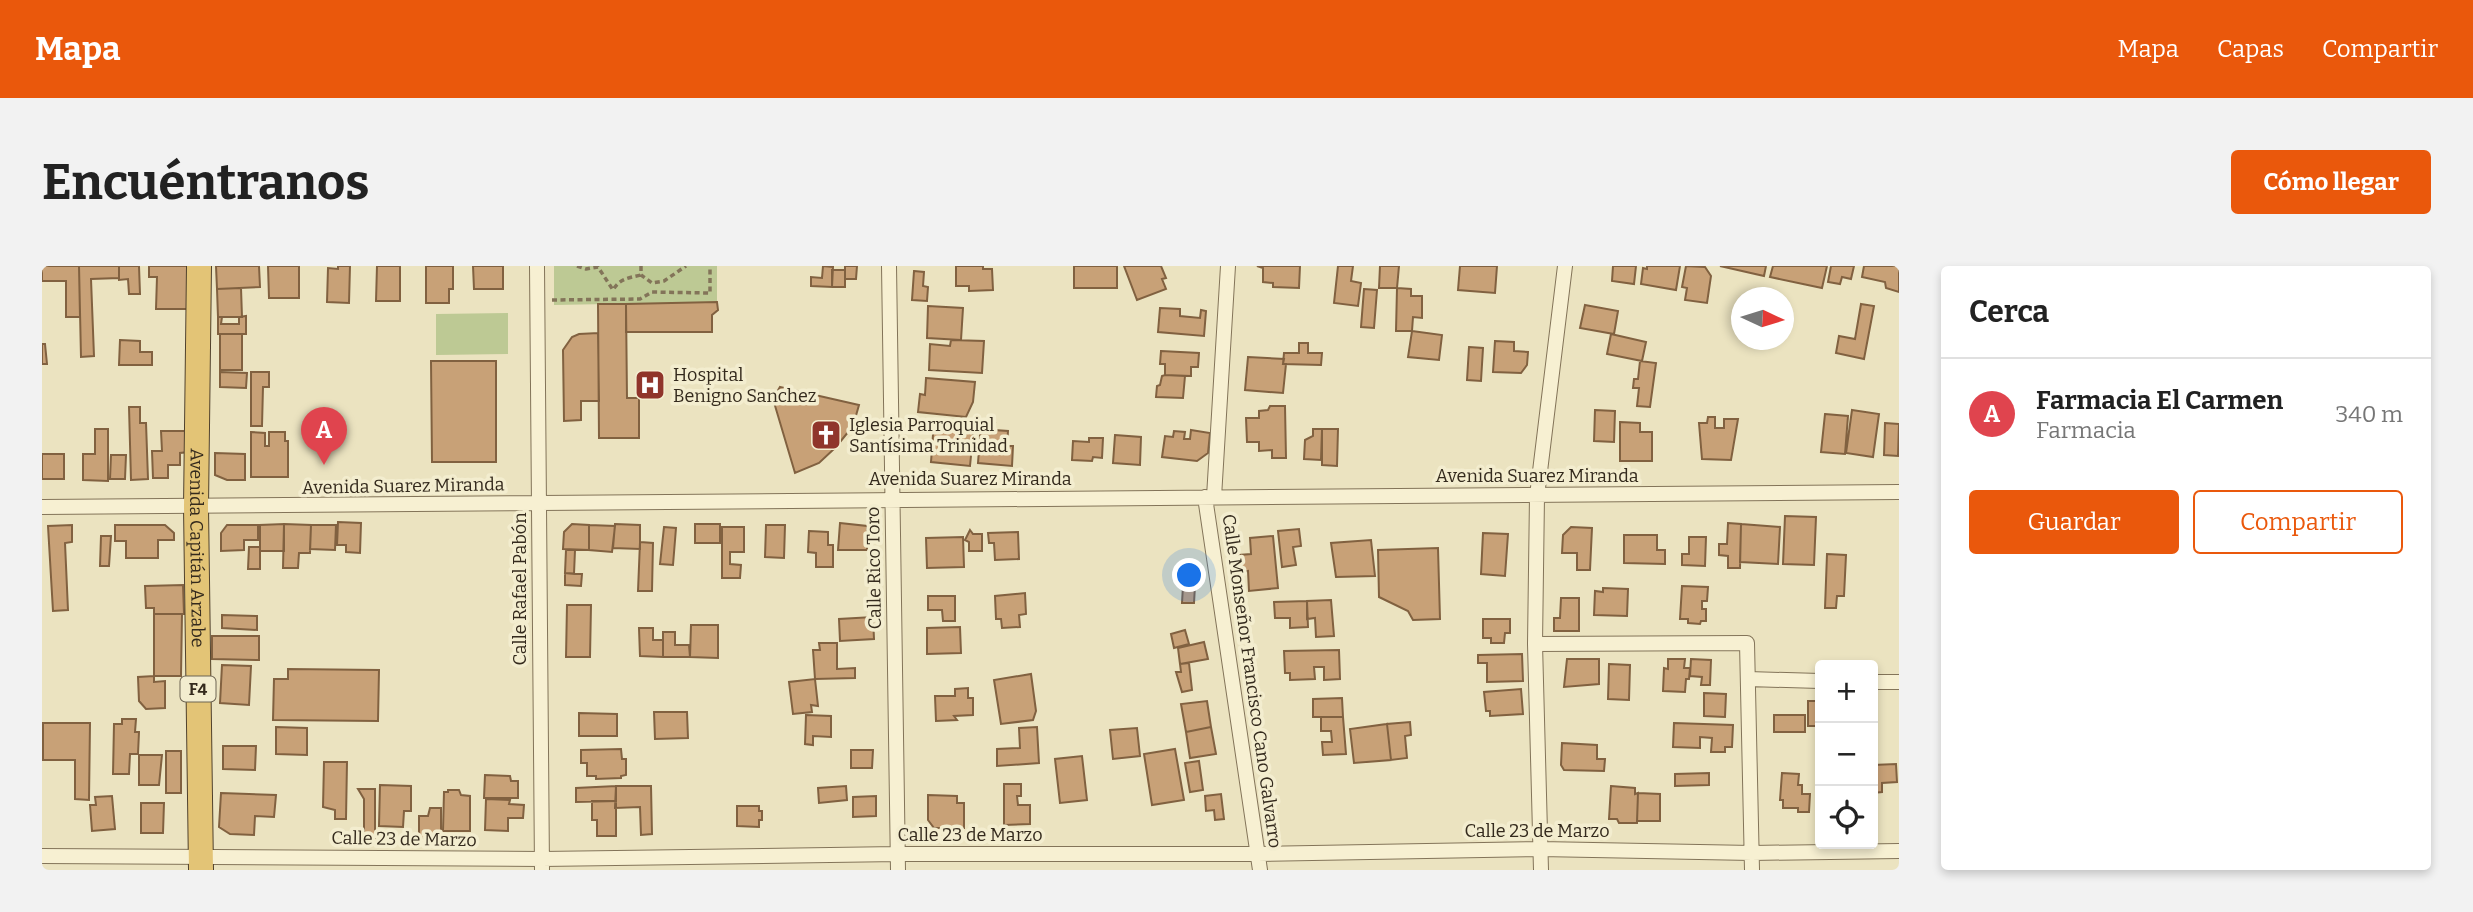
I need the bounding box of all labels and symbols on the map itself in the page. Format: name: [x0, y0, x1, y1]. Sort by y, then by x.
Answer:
north arrow: [1731, 287, 1794, 350]
place label: Hospital Benigno Sanchez: [673, 364, 816, 407]
hospital icon: Hospital Benigno Sanchez: [633, 368, 667, 402]
pin: A: [301, 407, 347, 465]
place label: Iglesia Parroquial Santísima Trinidad: [849, 414, 1008, 457]
church icon: Iglesia Parroquial Santísima Trinidad: [809, 418, 843, 452]
street label: Avenida Capitán Arzabe: [185, 448, 209, 648]
street label: Avenida Suarez Miranda: [1436, 465, 1639, 487]
street label: Avenida Suarez Miranda: [869, 468, 1072, 490]
street label: Avenida Suarez Miranda: [301, 473, 505, 499]
street label: Calle Rico Toro: [862, 507, 886, 629]
street label: Calle Rafael Pabón: [509, 512, 531, 666]
street label: Calle Monseñor Francisco Cano Galvarro: [1218, 513, 1286, 849]
your location: [1172, 558, 1206, 592]
road number: F4: [180, 676, 216, 702]
street label: Calle 23 de Marzo: [1464, 820, 1610, 842]
street label: Calle 23 de Marzo: [897, 824, 1043, 846]
street label: Calle 23 de Marzo: [331, 827, 477, 851]

